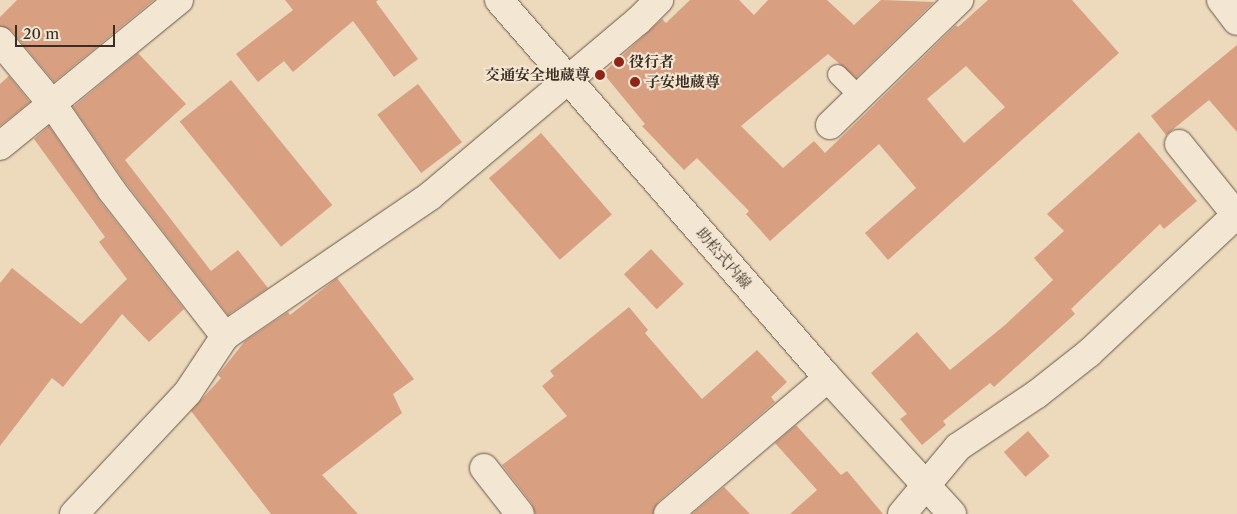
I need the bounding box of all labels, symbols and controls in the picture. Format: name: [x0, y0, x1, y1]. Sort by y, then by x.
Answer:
scale bar: [18, 15, 118, 47]
text: 20 m: [23, 24, 59, 43]
place label: 役行者: [629, 53, 674, 71]
marker: 役行者: [613, 56, 625, 68]
place label: 交通安全地蔵尊: [485, 66, 590, 84]
marker: 交通安全地蔵尊: [594, 69, 606, 81]
place label: 子安地蔵尊: [645, 73, 720, 91]
marker: 子安地蔵尊: [629, 76, 641, 88]
street label: 助松式内線: [693, 224, 755, 292]

